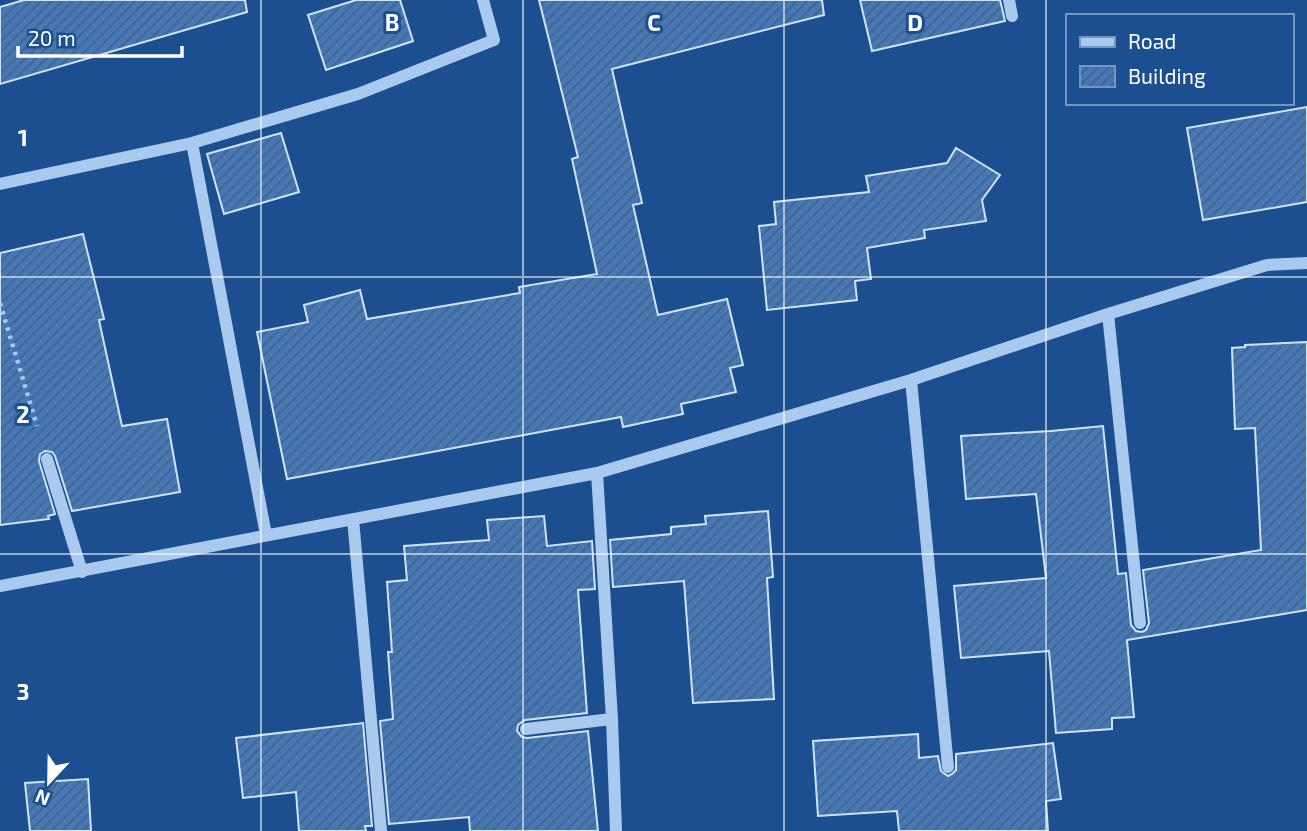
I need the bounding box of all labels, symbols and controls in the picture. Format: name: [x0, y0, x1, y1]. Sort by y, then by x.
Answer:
text: B: [385, 8, 399, 36]
text: C: [647, 8, 661, 36]
text: D: [907, 8, 923, 36]
scale bar: [18, 14, 182, 58]
legend: [1066, 14, 1293, 105]
text: 20 m: [28, 25, 76, 50]
text: Road: [1128, 28, 1176, 53]
text: Building: [1128, 63, 1206, 88]
text: 1: [18, 123, 28, 151]
text: 2: [16, 400, 30, 428]
text: 3: [16, 677, 30, 705]
north arrow: [14, 747, 84, 817]
text: N: [32, 785, 53, 811]

